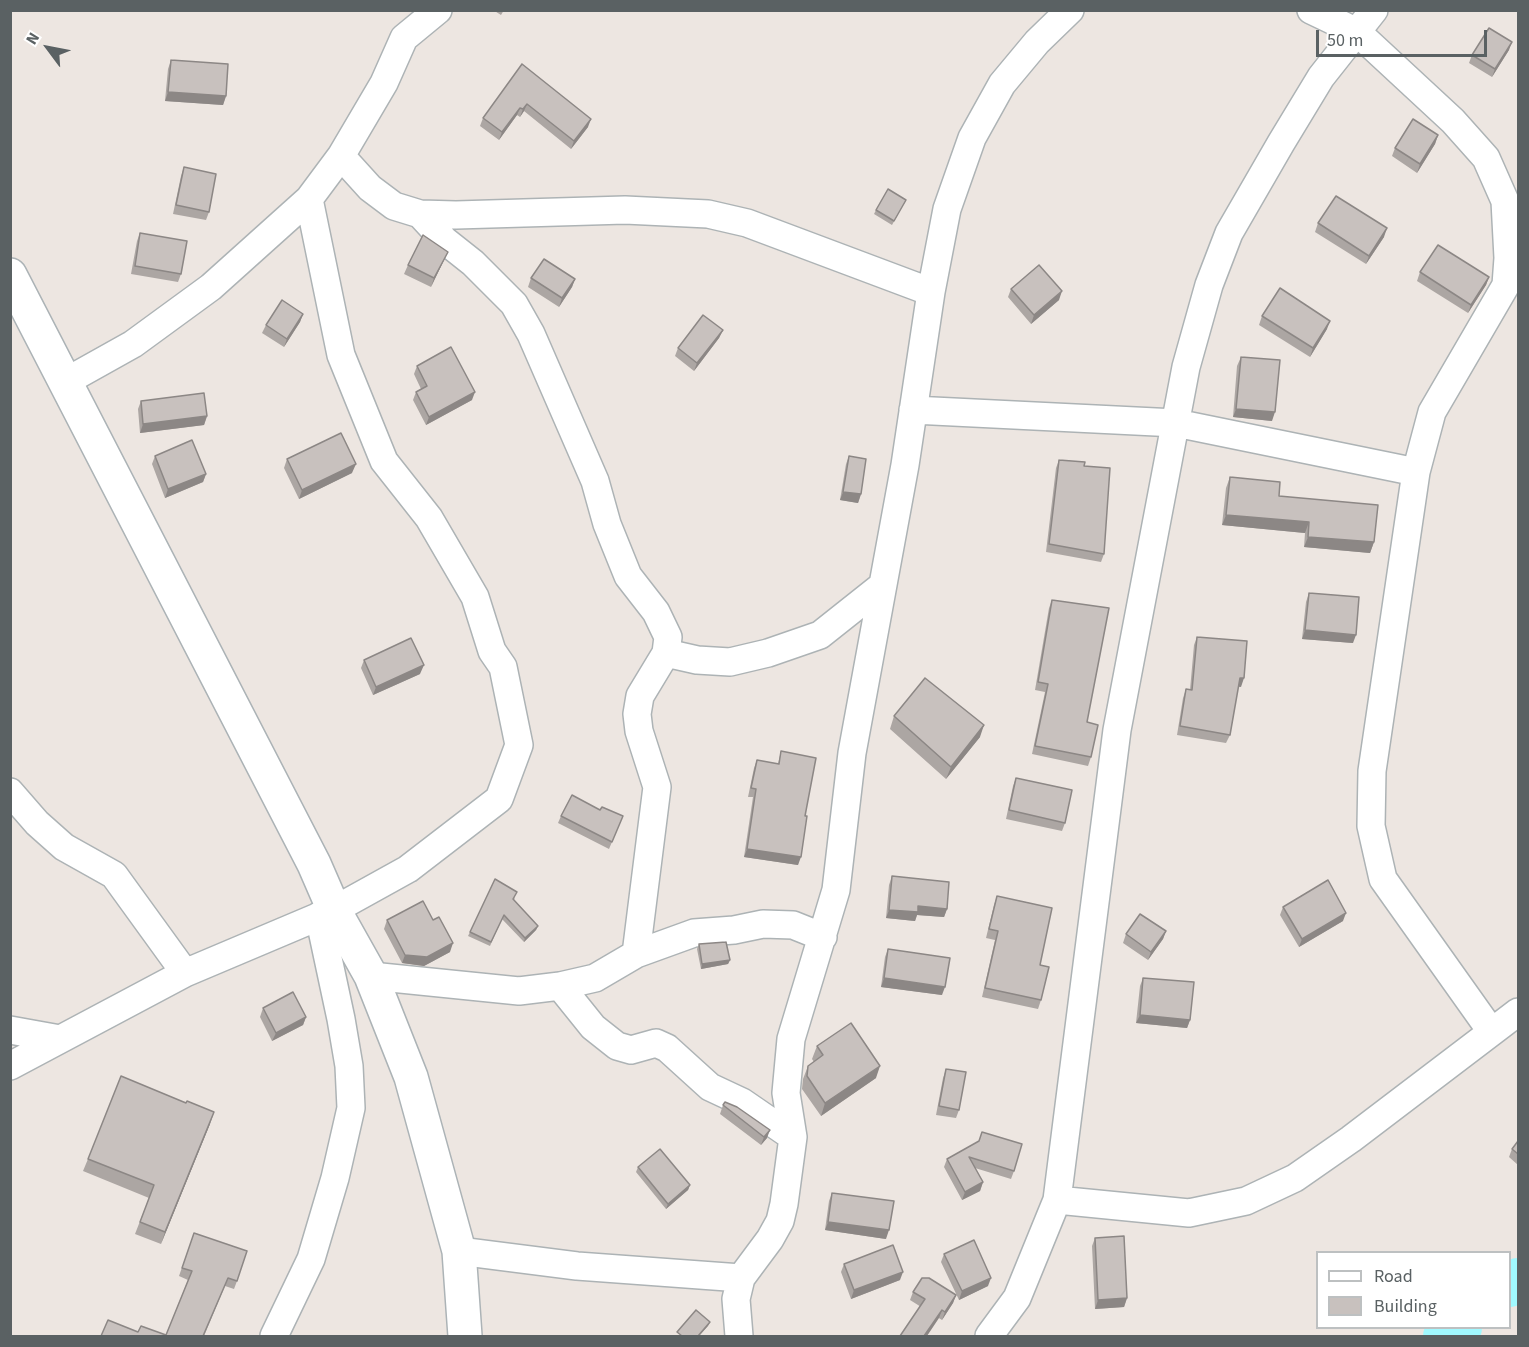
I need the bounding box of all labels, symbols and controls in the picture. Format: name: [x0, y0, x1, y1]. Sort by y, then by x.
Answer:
north arrow: [18, 18, 78, 78]
scale bar: [1319, 18, 1490, 56]
text: N: [21, 28, 45, 49]
text: 50 m: [1327, 28, 1363, 53]
legend: [1316, 1251, 1511, 1329]
text: Road: [1374, 1264, 1413, 1289]
text: Building: [1374, 1294, 1437, 1319]

